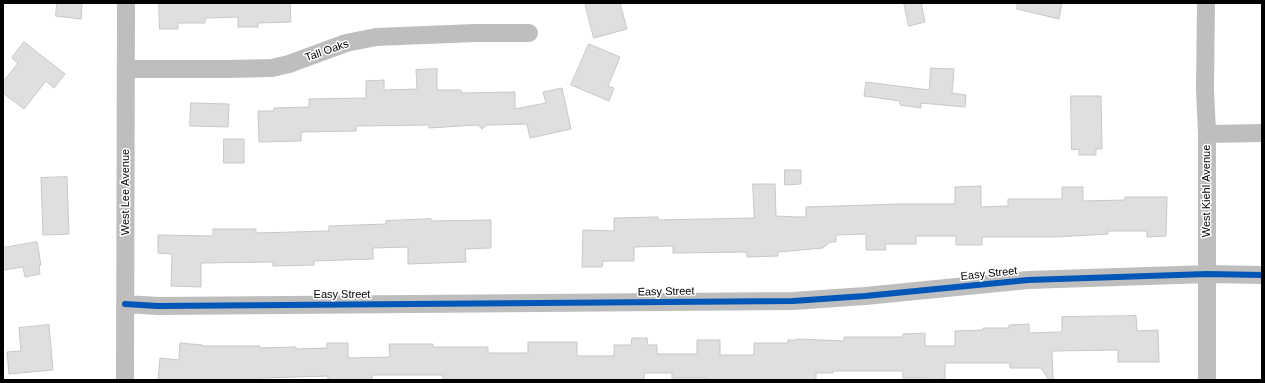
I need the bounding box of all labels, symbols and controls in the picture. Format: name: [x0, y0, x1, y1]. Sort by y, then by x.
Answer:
street label: Tall Oaks: [303, 37, 351, 65]
street label: West Kiehl Avenue: [1200, 145, 1214, 237]
street label: West Lee Avenue: [119, 149, 133, 235]
street label: Easy Street: [960, 264, 1018, 284]
street label: Easy Street: [637, 285, 695, 299]
street label: Easy Street: [314, 288, 370, 302]

